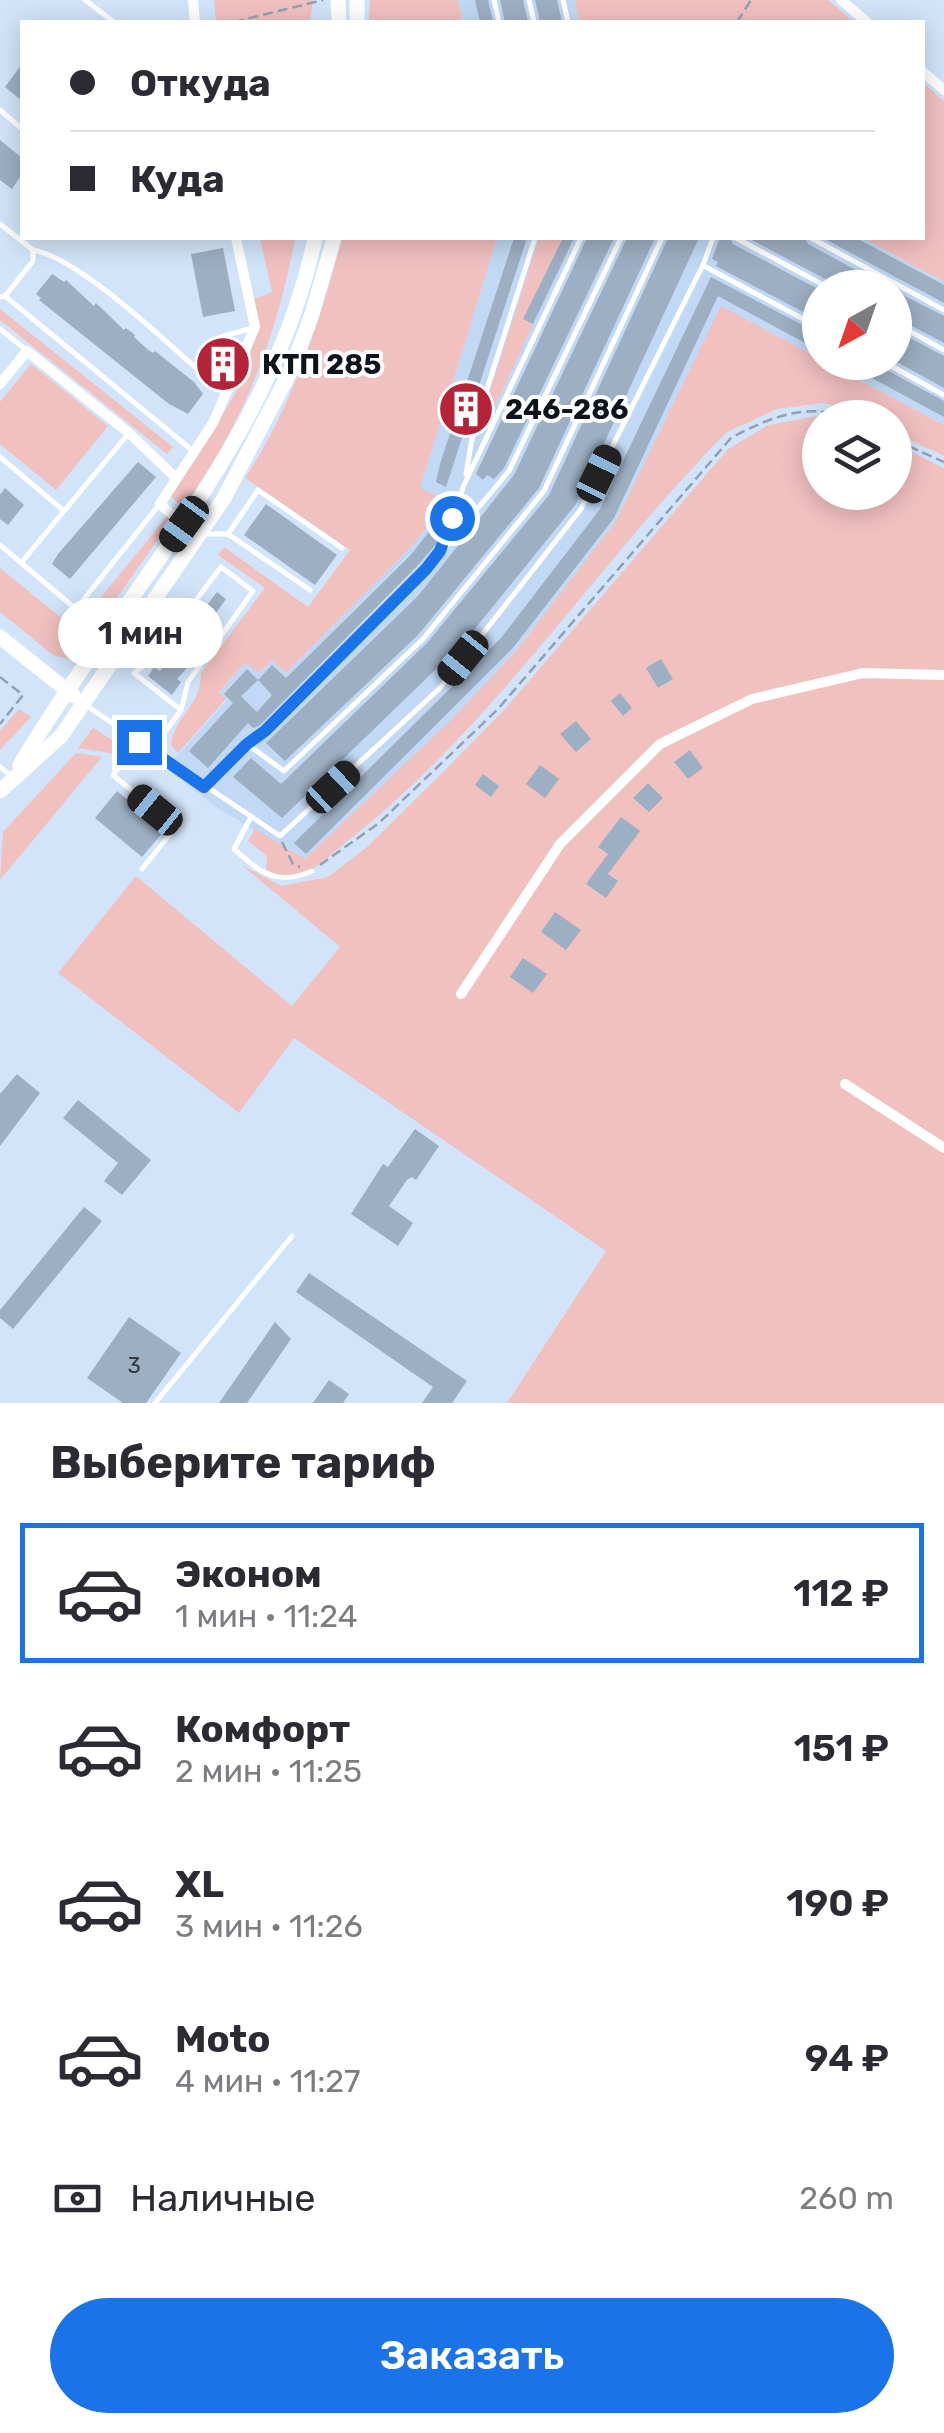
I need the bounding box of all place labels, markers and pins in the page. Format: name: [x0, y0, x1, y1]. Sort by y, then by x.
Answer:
building icon: КТП 285: [193, 334, 253, 394]
place label: КТП 285: [262, 348, 381, 381]
building icon: 246-286: [436, 379, 496, 439]
place label: 246-286: [505, 393, 628, 426]

